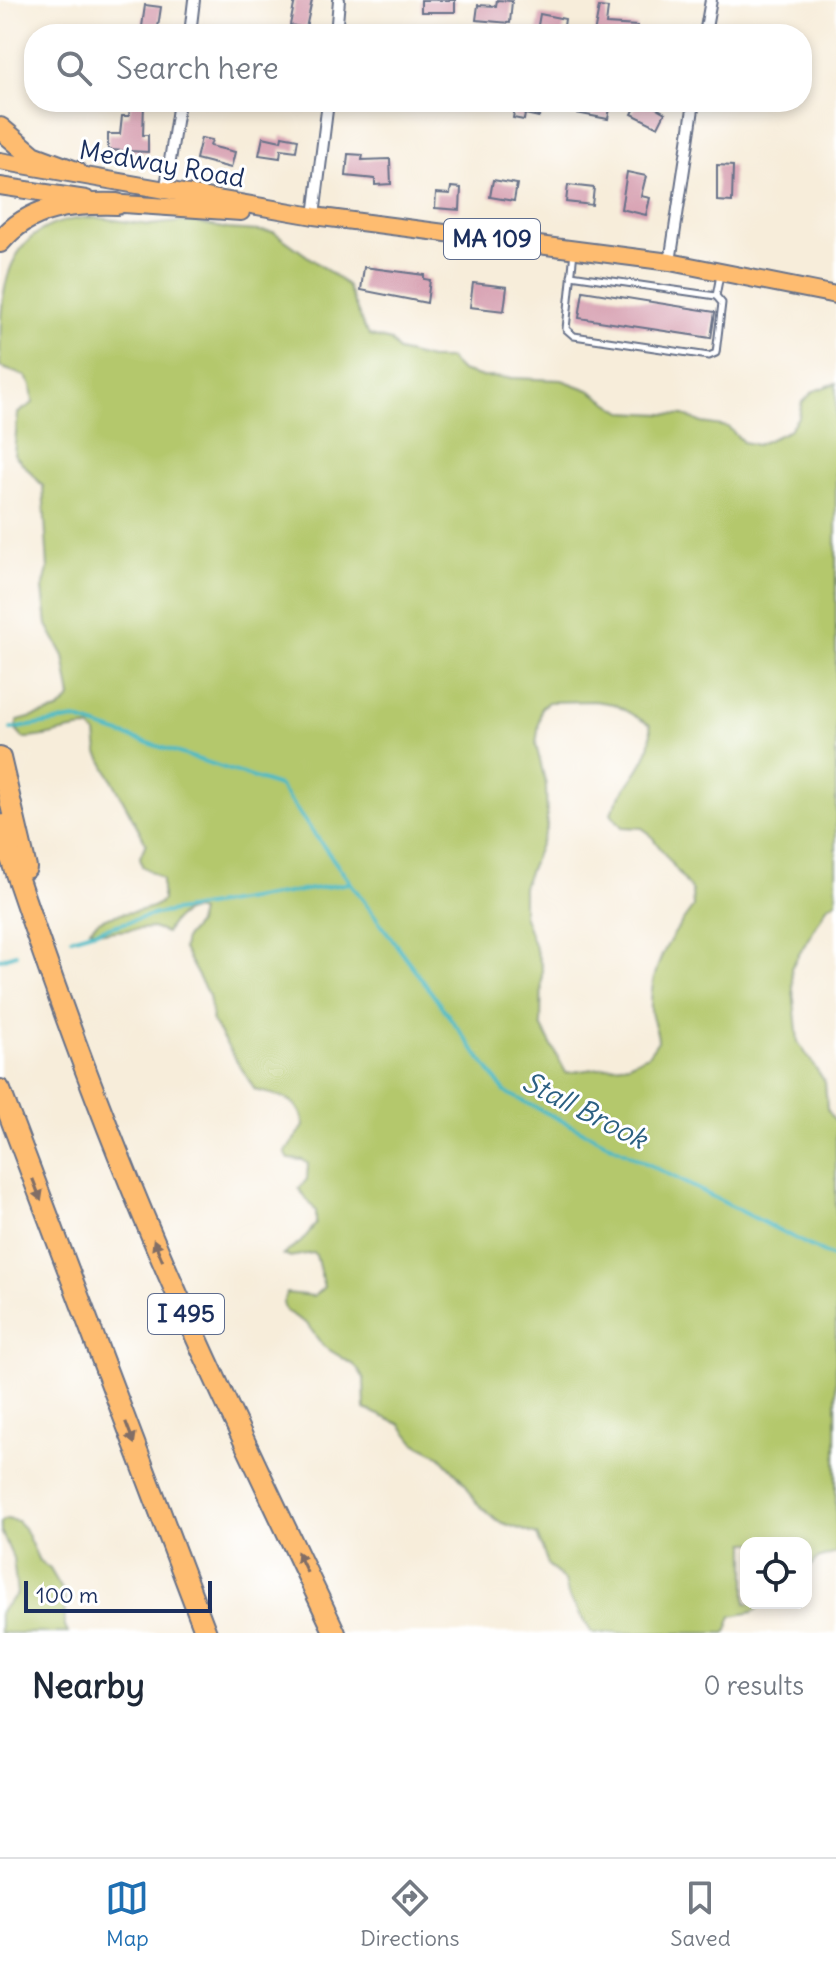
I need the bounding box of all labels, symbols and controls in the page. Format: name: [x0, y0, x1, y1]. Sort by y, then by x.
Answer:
search box: [24, 24, 812, 112]
icon: search: [52, 46, 96, 90]
text: Search here: [116, 49, 279, 87]
street label: Medway Road: [77, 133, 247, 194]
road number: MA 109: [444, 219, 540, 259]
water label: Stall Brook: [517, 1063, 655, 1157]
one-way arrow: [31, 1178, 44, 1202]
one-way arrow: [151, 1238, 164, 1262]
road number: I 495: [148, 1294, 224, 1334]
one-way arrow: [124, 1421, 137, 1445]
map controls: [740, 1537, 812, 1609]
button: locate: [740, 1537, 812, 1609]
one-way arrow: [295, 1551, 309, 1574]
scale bar: [24, 1577, 212, 1613]
text: 100 m: [36, 1581, 98, 1609]
text: Nearby: [32, 1664, 145, 1707]
text: 0 results: [703, 1669, 804, 1702]
tab: Map: [105, 1876, 149, 1952]
tab: Directions: [360, 1876, 460, 1952]
tab: Saved: [670, 1876, 731, 1952]

